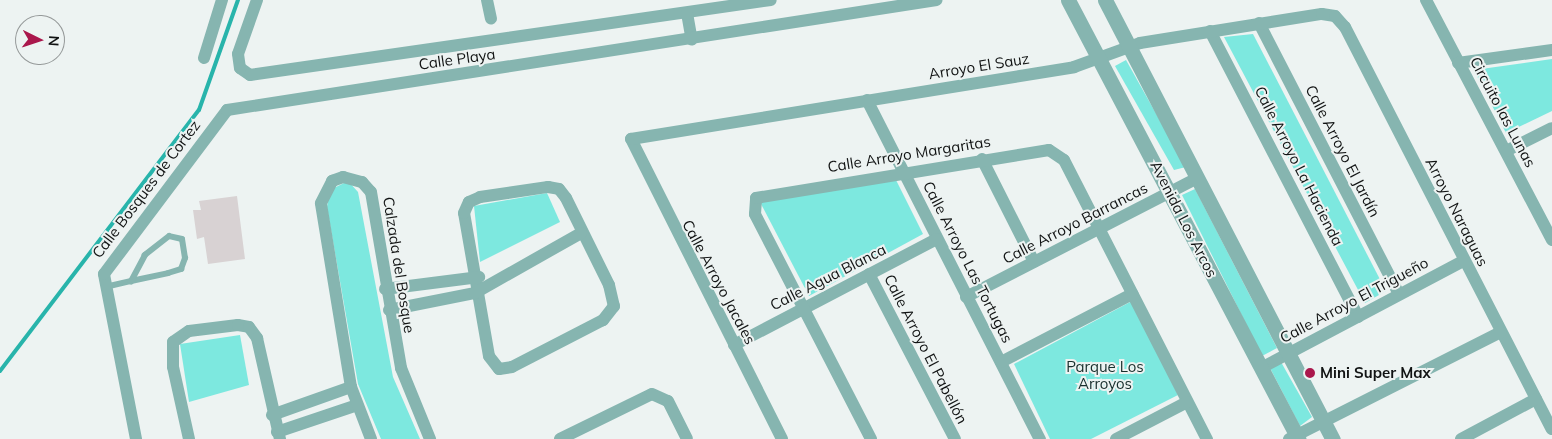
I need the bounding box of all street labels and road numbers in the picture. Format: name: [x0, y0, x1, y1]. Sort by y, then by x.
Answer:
street label: Calle Playa: [417, 45, 497, 73]
street label: Arroyo El Sauz: [927, 49, 1031, 83]
street label: Circuito las Lunas: [1466, 54, 1540, 170]
street label: Calle Arroyo El Jardín: [1302, 82, 1384, 220]
street label: Calle Arroyo La Hacienda: [1251, 83, 1347, 249]
street label: Calle Bosques de Cortez: [88, 117, 204, 261]
street label: Calle Arroyo Margaritas: [826, 132, 992, 176]
street label: Arroyo Naraguas: [1422, 155, 1492, 269]
street label: Avenida Los Arcos: [1147, 158, 1221, 280]
street label: Calle Arroyo Las Tortugas: [919, 178, 1017, 346]
street label: Calle Arroyo Barrancas: [999, 179, 1151, 267]
street label: Calzada del Bosque: [379, 196, 419, 334]
street label: Calle Arroyo Jacales: [679, 217, 759, 347]
street label: Calle Agua Blanca: [767, 240, 889, 314]
street label: Calle Arroyo El Trigueño: [1277, 253, 1431, 347]
street label: Calle Arroyo El Pabellón: [880, 271, 972, 427]

